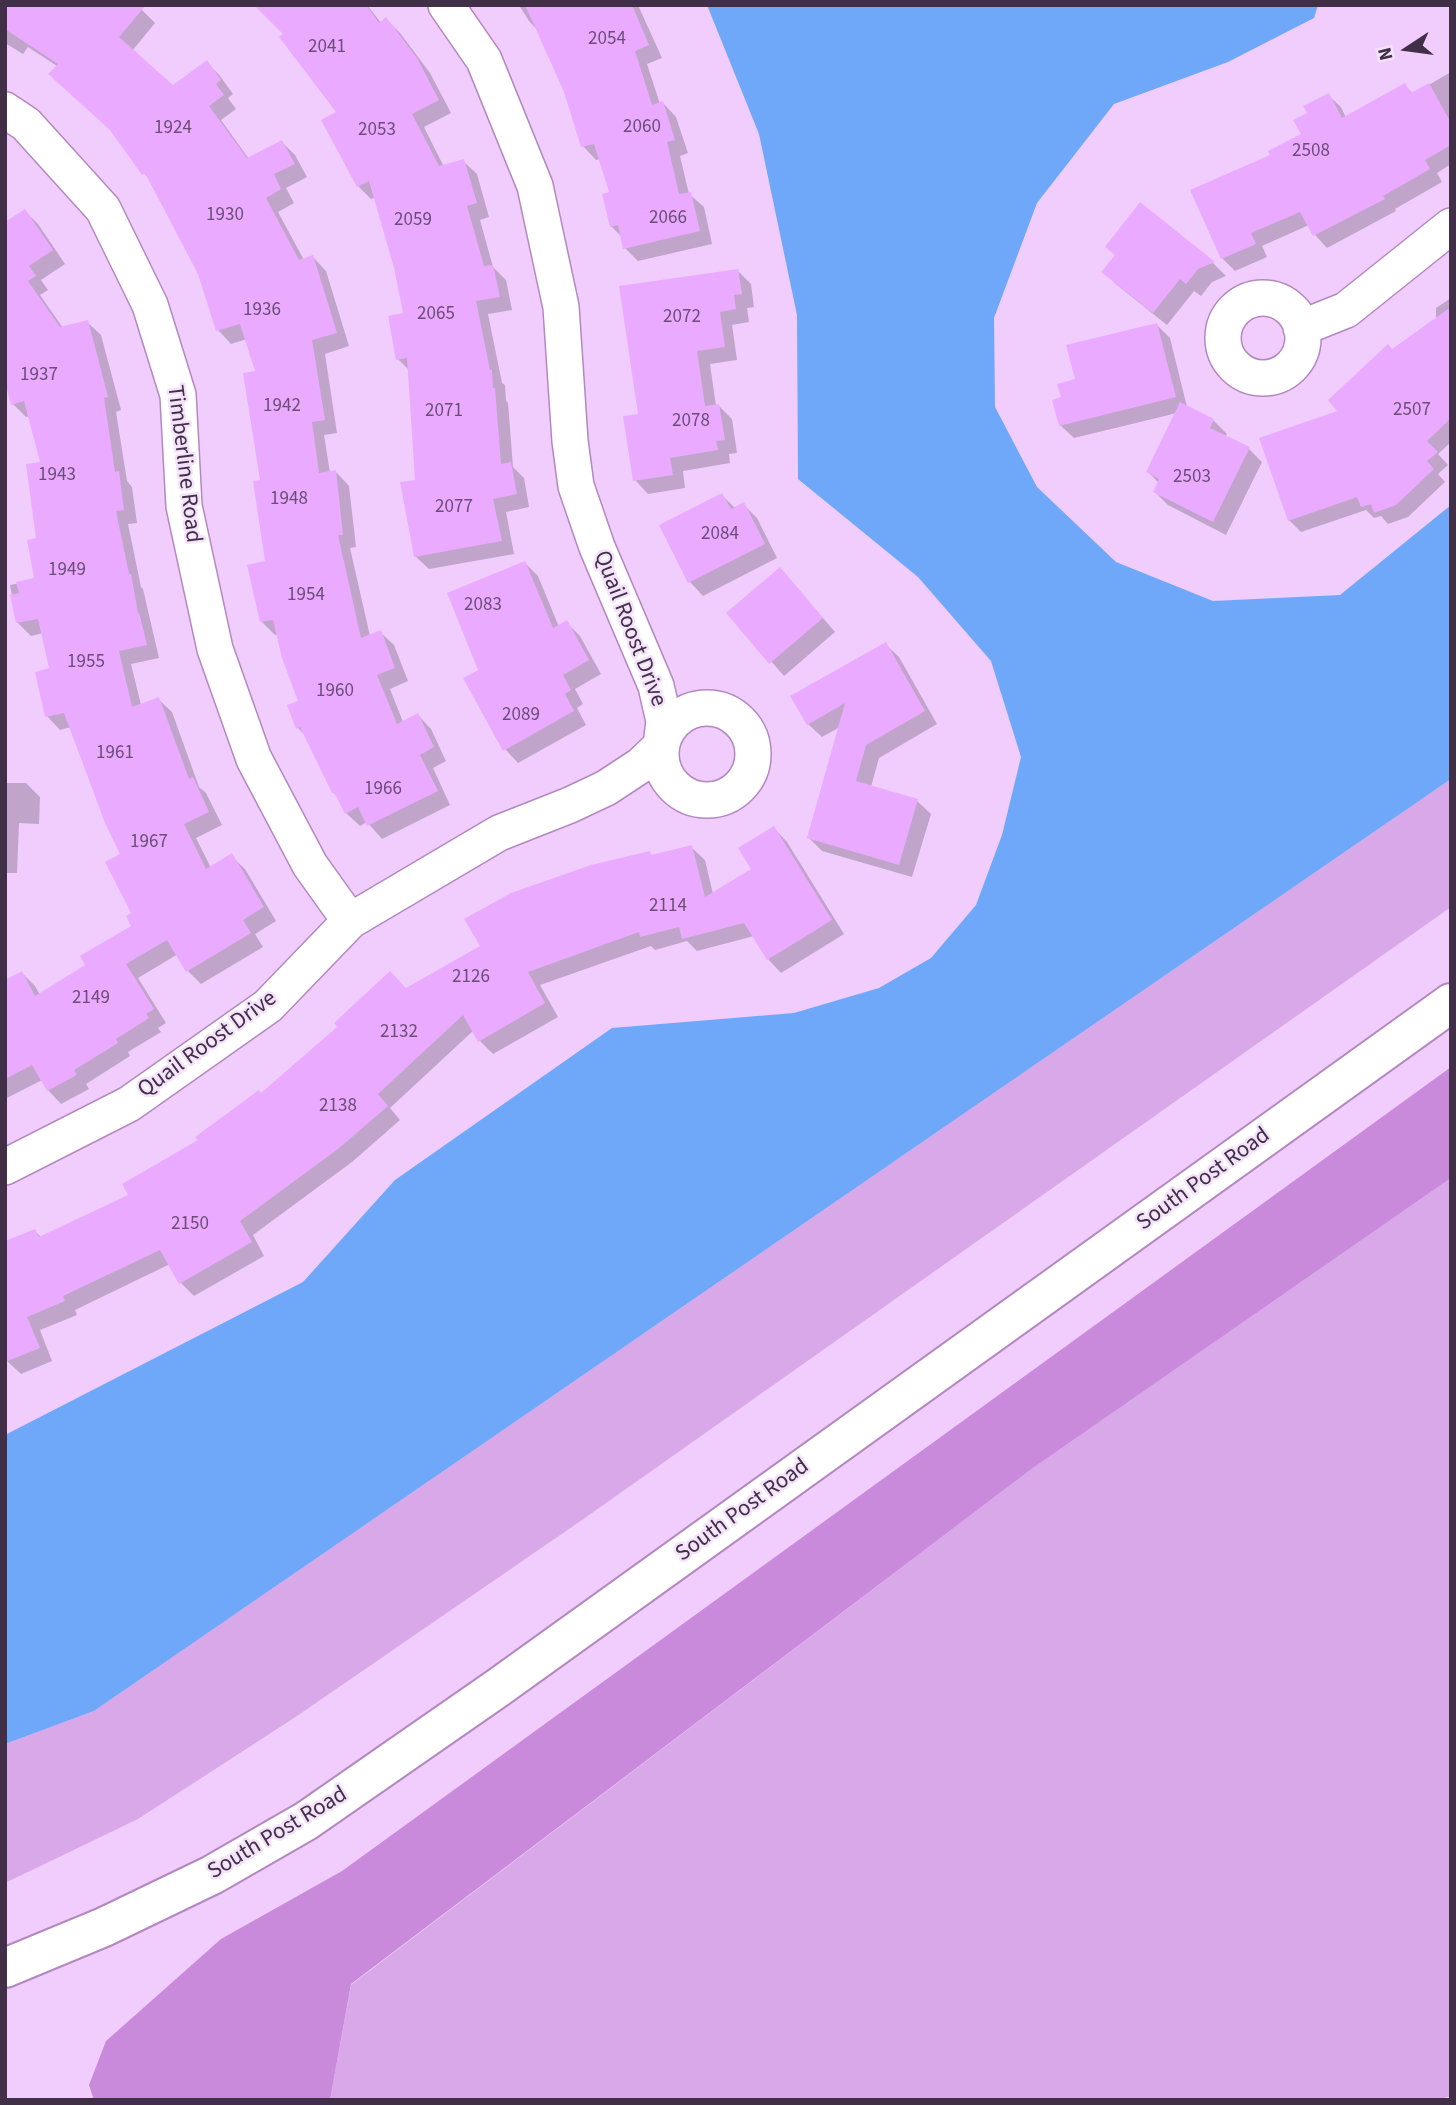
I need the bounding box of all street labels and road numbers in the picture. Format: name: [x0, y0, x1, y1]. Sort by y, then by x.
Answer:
street label: Timberline Road: [160, 384, 206, 544]
street label: Quail Roost Drive: [587, 547, 671, 711]
street label: Quail Roost Drive: [133, 985, 283, 1105]
street label: South Post Road: [1132, 1122, 1276, 1238]
street label: South Post Road: [671, 1453, 815, 1569]
street label: South Post Road: [203, 1781, 353, 1887]

